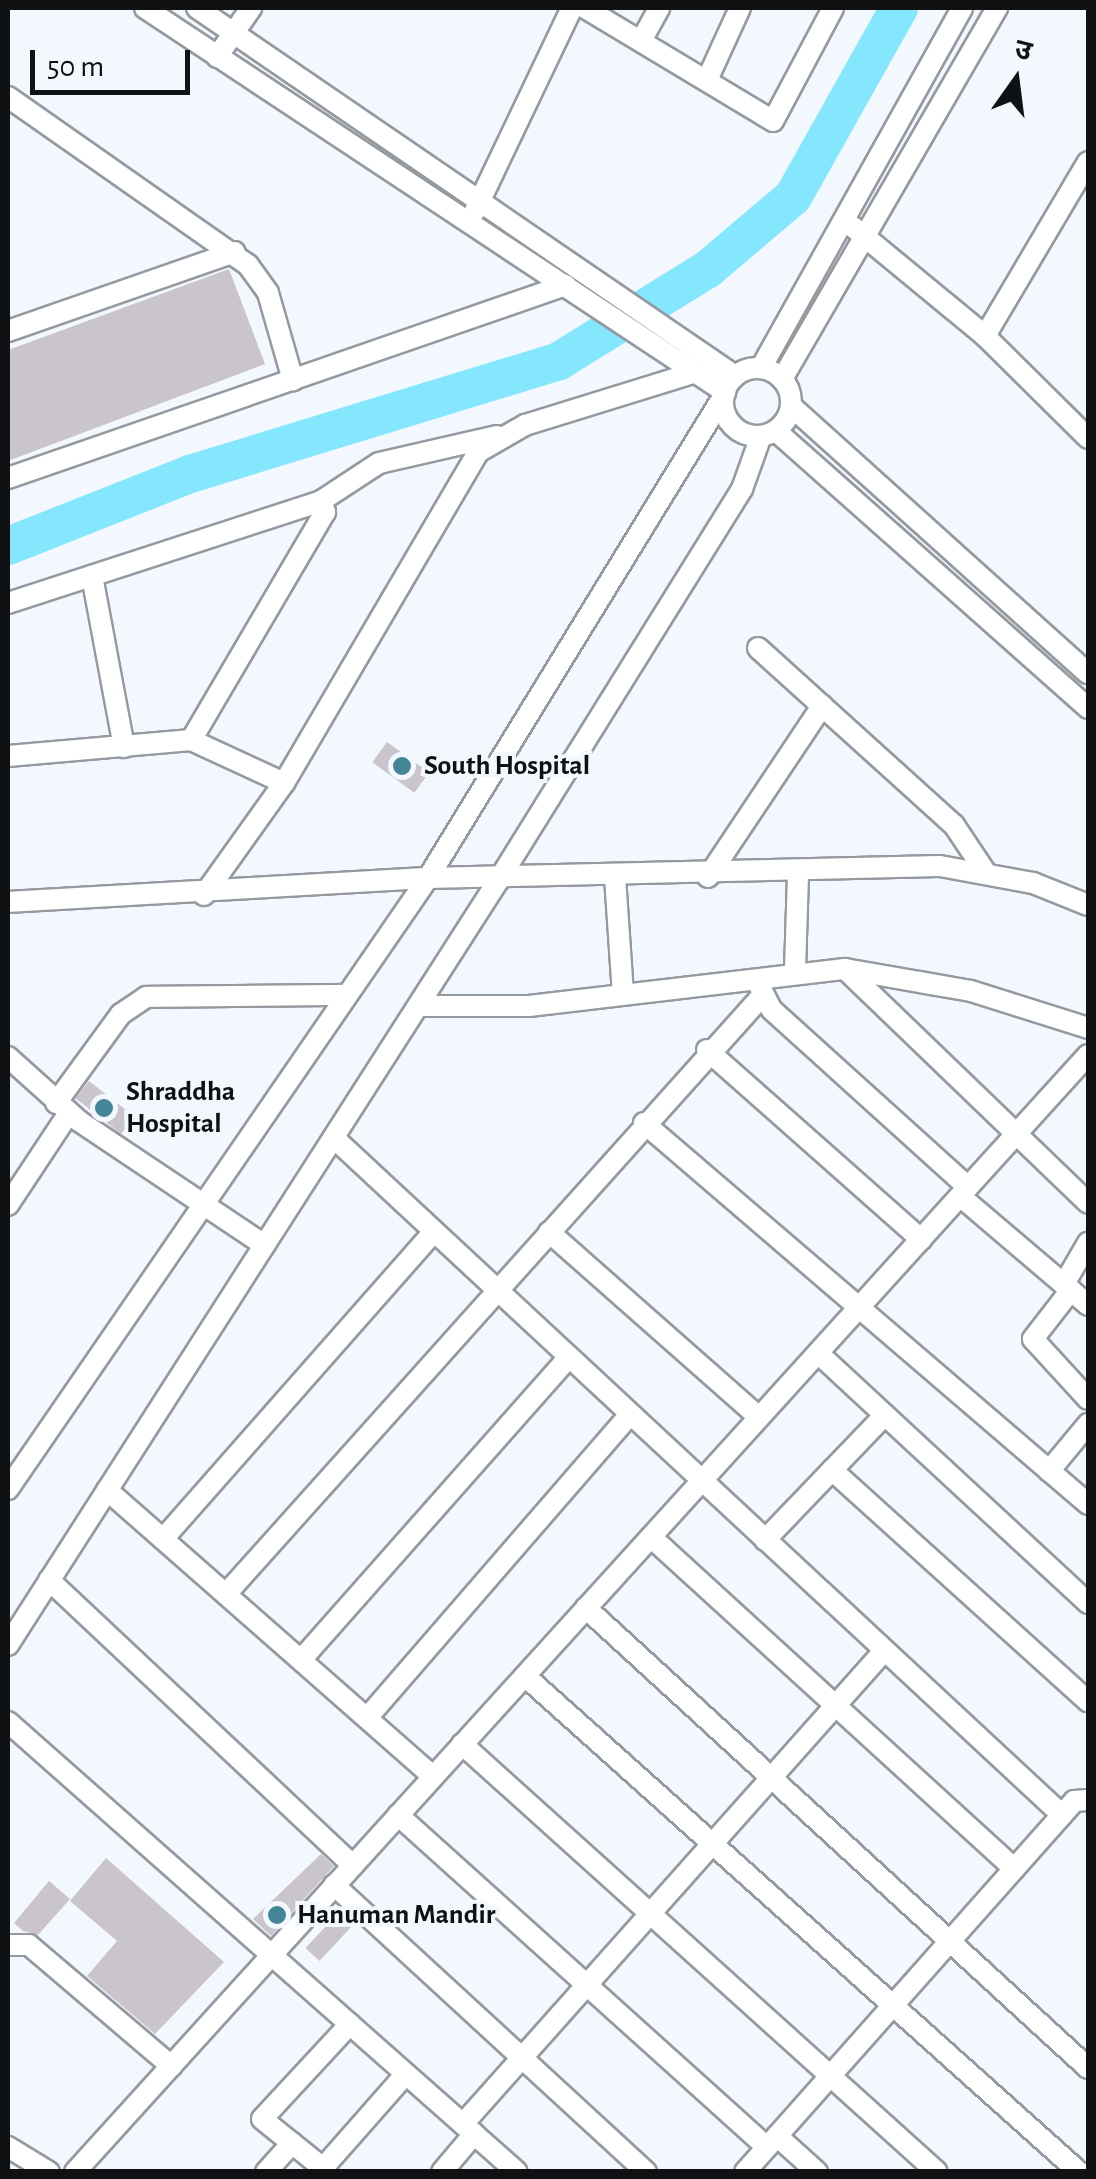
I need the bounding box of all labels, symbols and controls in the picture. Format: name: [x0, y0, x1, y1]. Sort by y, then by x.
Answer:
scale bar: [35, 30, 195, 92]
north arrow: [966, 30, 1066, 130]
text: उ: [1012, 35, 1035, 66]
text: 50 m: [47, 52, 104, 82]
place label: South Hospital: [424, 749, 590, 783]
marker: South Hospital: [389, 753, 415, 779]
place label: Shraddha Hospital: [126, 1075, 235, 1141]
marker: Shraddha Hospital: [91, 1095, 117, 1121]
place label: Hanuman Mandir: [297, 1898, 495, 1932]
marker: Hanuman Mandir: [266, 1904, 288, 1926]

